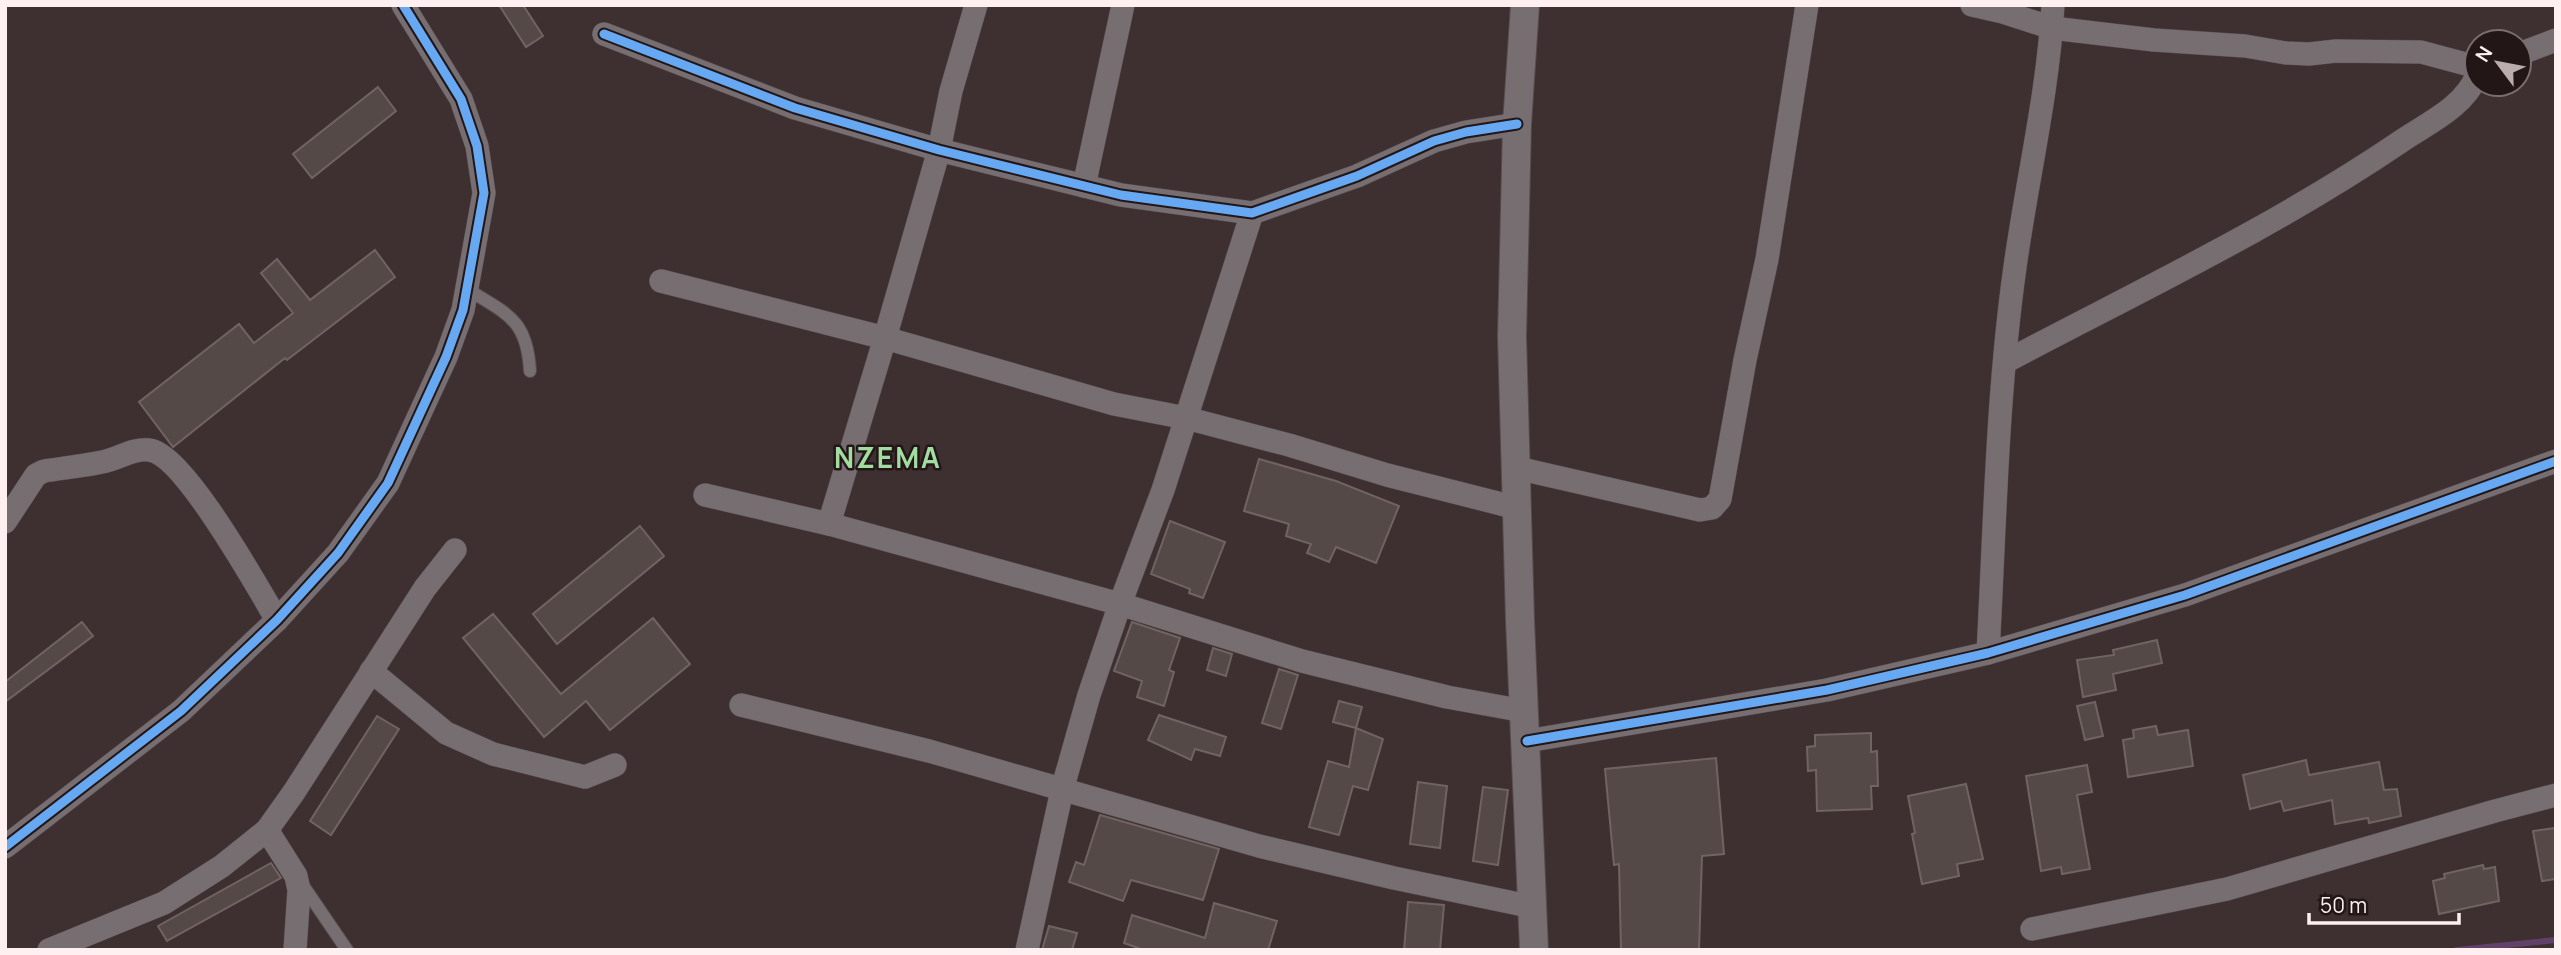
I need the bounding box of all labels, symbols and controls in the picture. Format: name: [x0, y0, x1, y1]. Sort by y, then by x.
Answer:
north arrow: [2463, 28, 2533, 98]
text: N: [2469, 41, 2498, 67]
district label: NZEMA: [834, 438, 942, 476]
scale bar: [2309, 881, 2460, 925]
text: 50 m: [2320, 891, 2367, 919]

